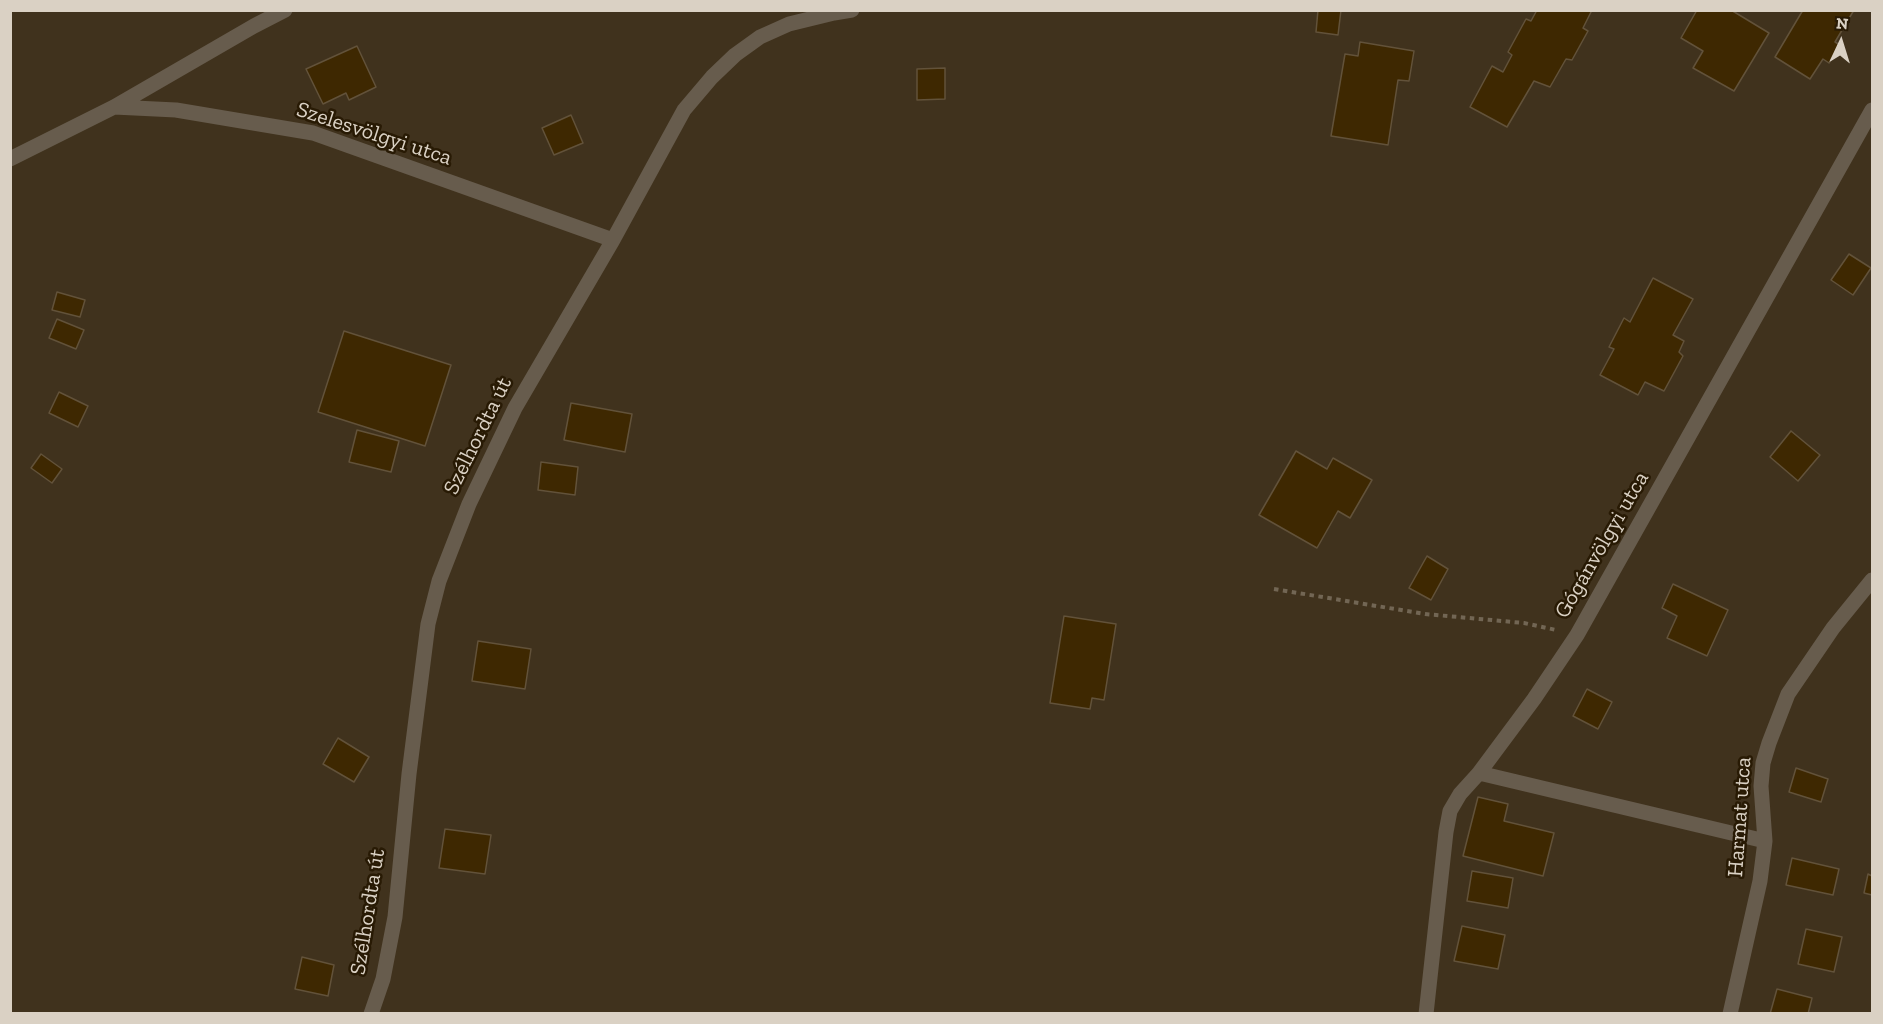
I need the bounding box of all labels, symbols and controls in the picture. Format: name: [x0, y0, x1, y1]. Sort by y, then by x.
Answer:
north arrow: [1811, 12, 1871, 72]
text: N: [1836, 14, 1849, 33]
street label: Szelesvölgyi utca: [293, 96, 455, 172]
street label: Szélhordta út: [438, 373, 518, 499]
street label: Gógánvölgyi utca: [1549, 467, 1655, 623]
street label: Harmat utca: [1723, 756, 1757, 878]
street label: Szélhordta út: [345, 847, 391, 977]

